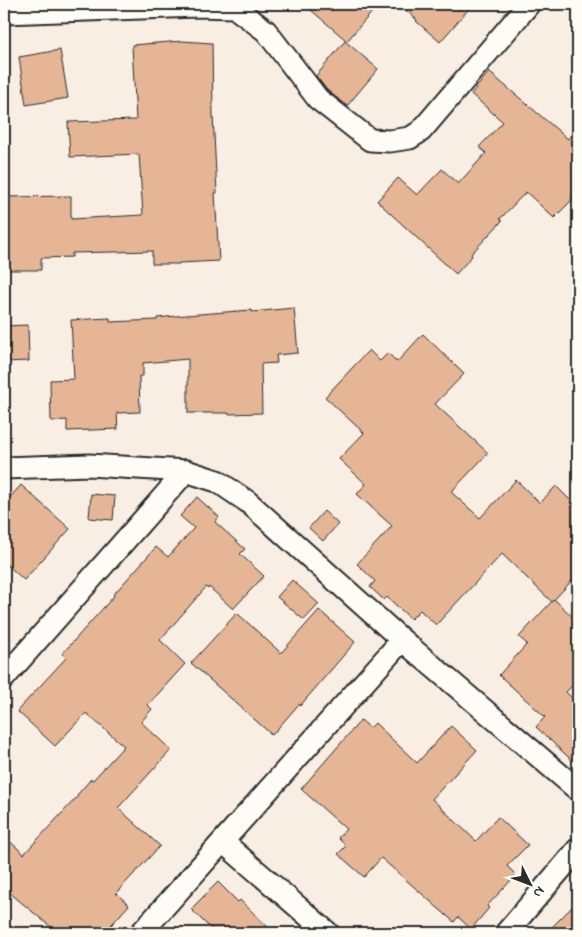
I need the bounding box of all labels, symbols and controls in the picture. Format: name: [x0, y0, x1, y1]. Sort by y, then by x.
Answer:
north arrow: [504, 860, 554, 910]
text: N: [528, 881, 550, 902]

